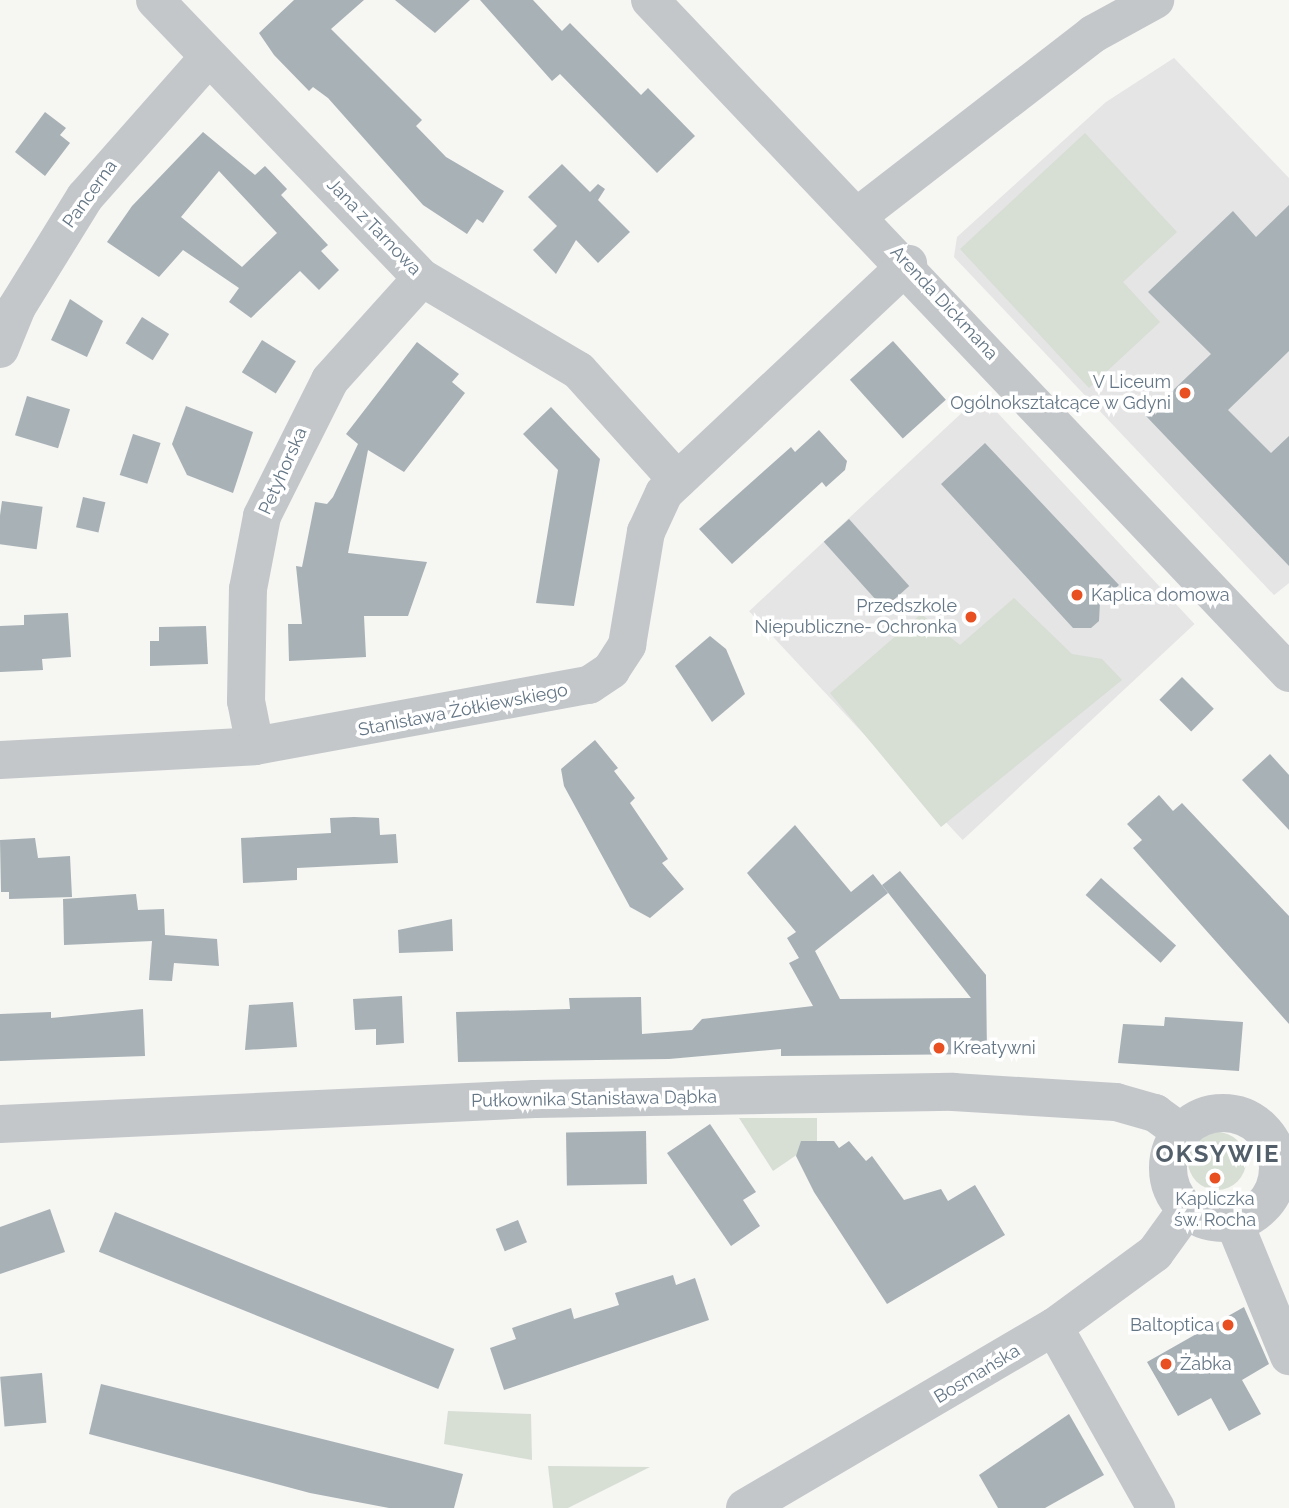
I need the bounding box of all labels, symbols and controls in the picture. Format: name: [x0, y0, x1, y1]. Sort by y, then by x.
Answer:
street label: Pancerna: [58, 156, 122, 232]
street label: Jana z Tarnowa: [322, 174, 426, 280]
street label: Arenda Dickmana: [886, 242, 1002, 364]
place label: V Liceum Ogólnokształcące w Gdyni: [949, 372, 1171, 414]
marker: V Liceum Ogólnokształcące w Gdyni: [1177, 385, 1193, 401]
street label: Petyhorska: [254, 424, 312, 518]
place label: Kaplica domowa: [1091, 584, 1230, 606]
marker: Kaplica domowa: [1069, 587, 1085, 603]
place label: Przedszkole Niepubliczne- Ochronka: [754, 596, 957, 638]
marker: Przedszkole Niepubliczne- Ochronka: [963, 609, 979, 625]
street label: Stanisława Żółkiewskiego: [356, 679, 570, 741]
place label: Kreatywni: [953, 1037, 1036, 1059]
marker: Kreatywni: [931, 1040, 947, 1056]
street label: Pułkownika Stanisława Dąbka: [471, 1086, 717, 1112]
district label: OKSYWIE: [1156, 1140, 1280, 1168]
marker: Kapliczka św. Rocha: [1207, 1170, 1223, 1186]
place label: Kapliczka św. Rocha: [1174, 1189, 1256, 1232]
place label: Baltoptica: [1130, 1314, 1214, 1336]
marker: Baltoptica: [1220, 1317, 1236, 1333]
street label: Bosmańska: [930, 1340, 1024, 1408]
place label: Żabka: [1180, 1353, 1232, 1375]
marker: Żabka: [1158, 1356, 1174, 1372]

